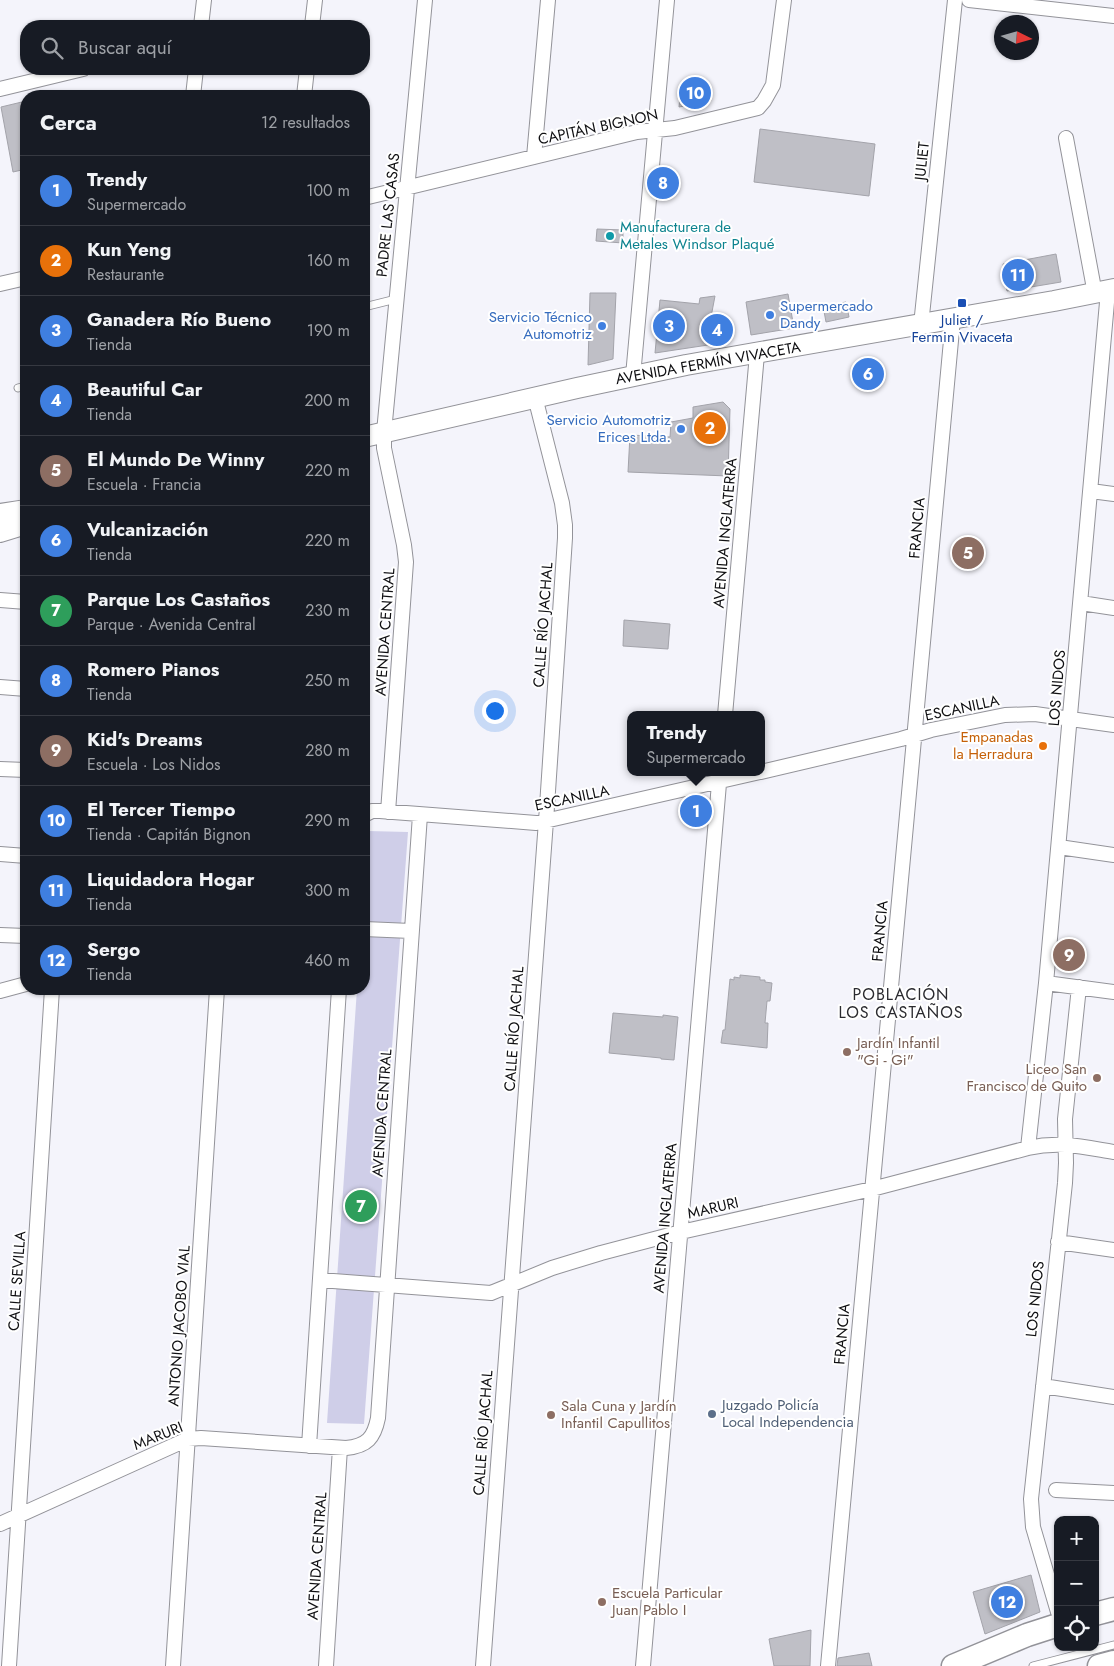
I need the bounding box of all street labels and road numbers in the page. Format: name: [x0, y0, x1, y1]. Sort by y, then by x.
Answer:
street label: CAPITÁN BIGNON: [536, 104, 660, 150]
street label: JULIET: [909, 141, 935, 183]
street label: PADRE LAS CASAS: [371, 152, 405, 278]
street label: AVENIDA FERMÍN VIVACETA: [614, 336, 802, 390]
street label: AVENIDA INGLATERRA: [707, 457, 743, 609]
street label: FRANCIA: [903, 496, 931, 559]
street label: CALLE RÍO JACHAL: [528, 561, 558, 688]
street label: AVENIDA CENTRAL: [370, 567, 400, 697]
street label: LOS NIDOS: [1043, 649, 1071, 727]
street label: ESCANILLA: [923, 689, 1001, 727]
street label: ESCANILLA: [533, 779, 611, 817]
street label: FRANCIA: [866, 899, 894, 962]
street label: CALLE RÍO JACHAL: [499, 965, 529, 1092]
street label: AVENIDA CENTRAL: [367, 1048, 397, 1178]
street label: AVENIDA INGLATERRA: [647, 1142, 683, 1294]
street label: MARURI: [685, 1191, 741, 1225]
street label: CALLE SEVILLA: [3, 1230, 31, 1332]
street label: ANTONIO JACOBO VIAL: [162, 1244, 196, 1407]
street label: LOS NIDOS: [1020, 1260, 1050, 1338]
street label: FRANCIA: [828, 1302, 856, 1365]
street label: CALLE RÍO JACHAL: [468, 1369, 498, 1496]
street label: MARURI: [130, 1416, 186, 1456]
street label: AVENIDA CENTRAL: [302, 1491, 332, 1621]

